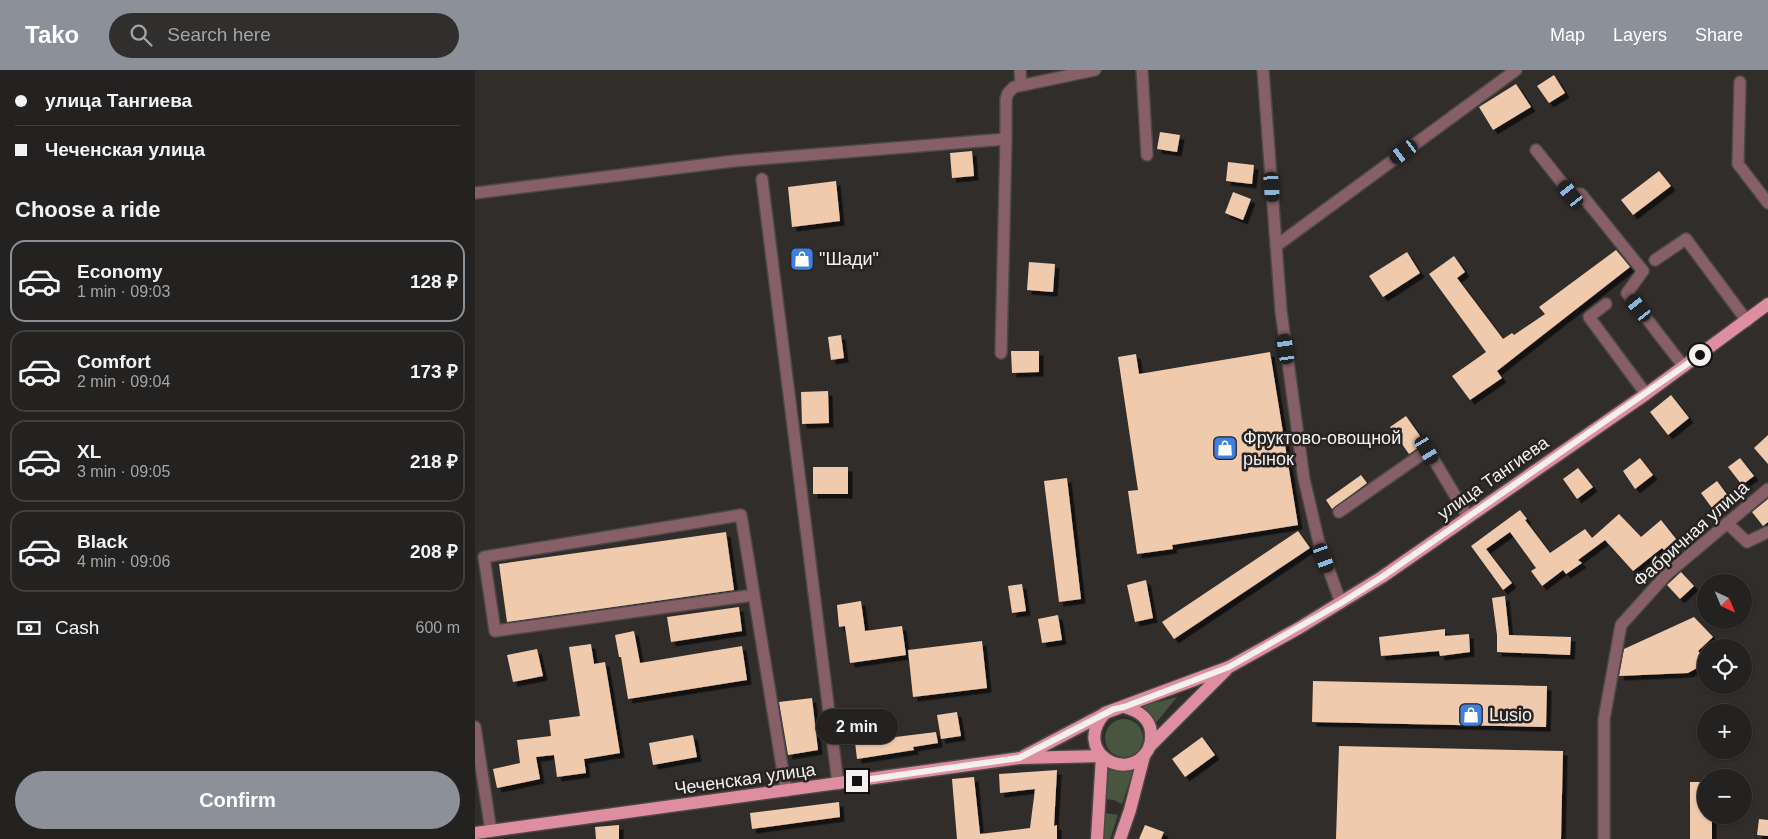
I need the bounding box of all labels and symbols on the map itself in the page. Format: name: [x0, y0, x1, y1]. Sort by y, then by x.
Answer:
car: [1387, 137, 1420, 167]
car: [1263, 172, 1280, 202]
car: [1555, 178, 1586, 210]
shop icon: "Шади": [789, 246, 815, 272]
place label: "Шади": [819, 249, 879, 269]
car: [1623, 292, 1654, 324]
car: [1276, 333, 1295, 365]
route start: [1689, 344, 1711, 366]
place label: Фруктово-овощной рынок: [1243, 428, 1401, 469]
street label: улица Тангиева: [1434, 432, 1553, 524]
car: [1412, 433, 1441, 467]
shop icon: Фруктово-овощной рынок: [1212, 435, 1238, 461]
street label: Фабричная улица: [1629, 477, 1753, 591]
car: [1311, 541, 1336, 575]
north arrow: [1697, 574, 1753, 629]
shop icon: Lusio: [1458, 702, 1484, 728]
place label: Lusio: [1489, 705, 1532, 725]
callout: 2 min: [816, 708, 898, 744]
street label: Чеченская улица: [673, 759, 818, 799]
route end: [846, 770, 868, 792]

